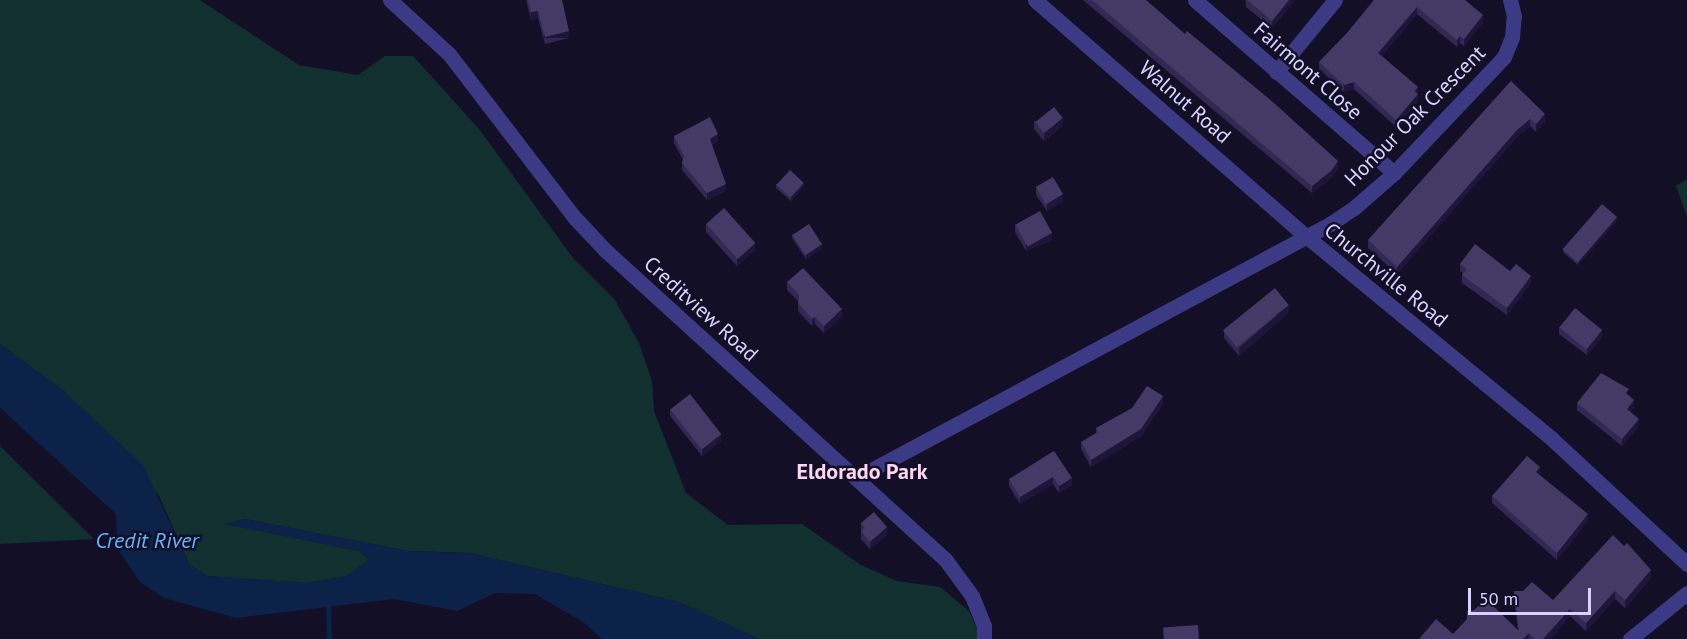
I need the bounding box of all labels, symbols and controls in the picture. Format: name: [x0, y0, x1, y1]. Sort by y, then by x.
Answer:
street label: Fairmont Close: [1249, 17, 1367, 125]
street label: Honour Oak Crescent: [1339, 40, 1491, 192]
street label: Walnut Road: [1134, 55, 1236, 149]
street label: Churchville Road: [1319, 217, 1453, 333]
street label: Creditview Road: [639, 251, 763, 367]
district label: Eldorado Park: [797, 459, 927, 485]
water label: Credit River: [95, 528, 199, 554]
scale bar: [1471, 576, 1594, 614]
text: 50 m: [1479, 587, 1518, 610]

